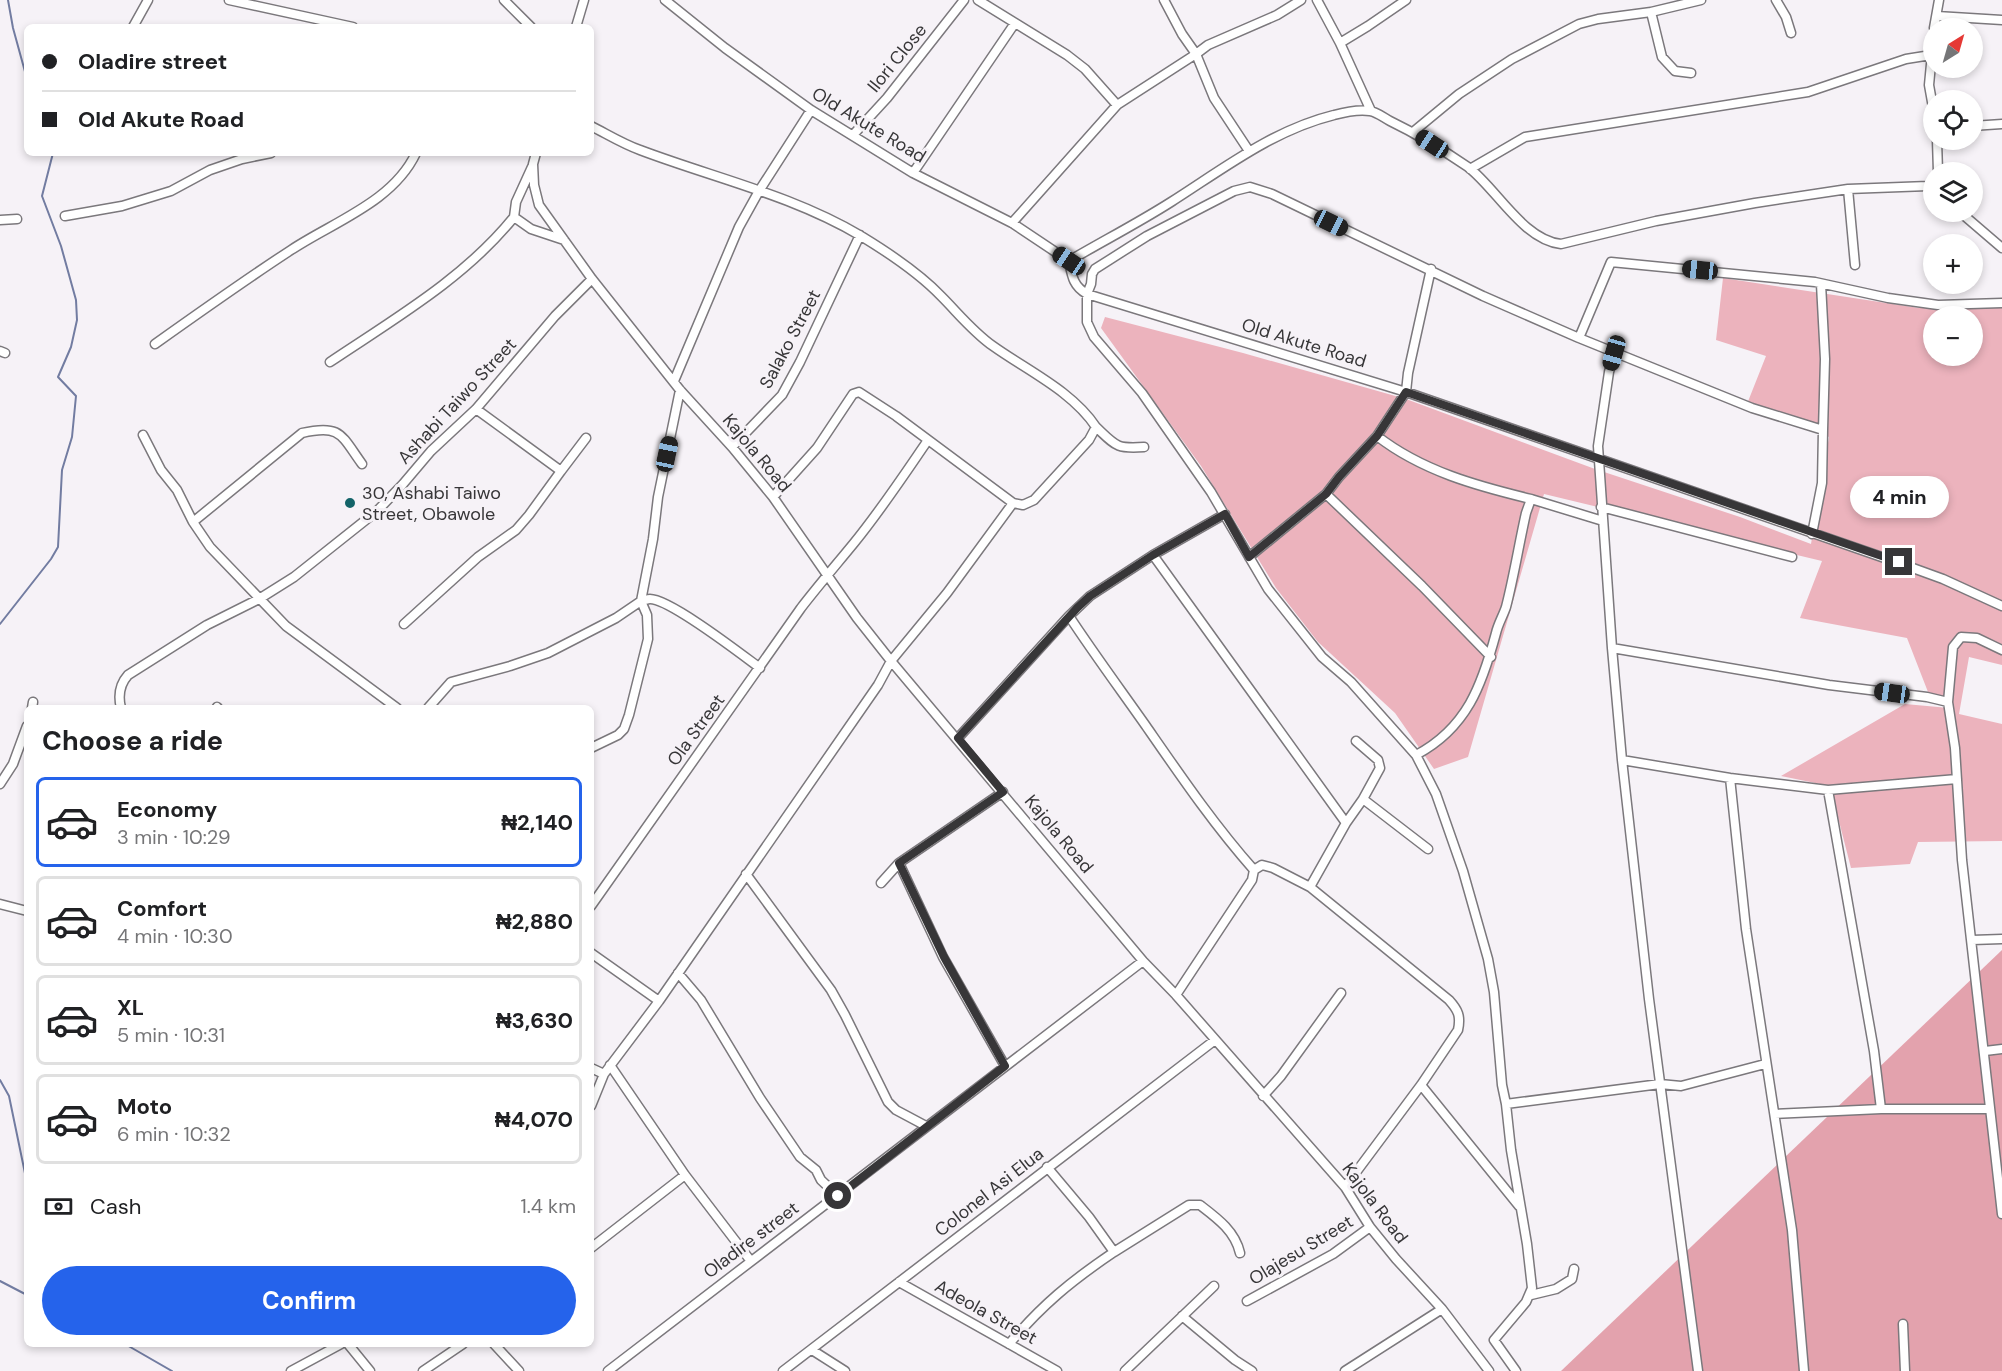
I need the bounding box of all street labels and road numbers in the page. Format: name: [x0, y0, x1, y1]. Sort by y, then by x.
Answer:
street label: Ilori Close: [862, 19, 932, 97]
street label: Old Akute Road: [807, 81, 931, 169]
street label: Salako Street: [754, 285, 826, 393]
street label: Old Akute Road: [1239, 313, 1369, 373]
street label: Ashabi Taiwo Street: [392, 333, 522, 469]
street label: Kajola Road: [717, 409, 797, 497]
street label: Ola Street: [662, 689, 730, 771]
street label: Kajola Road: [1019, 790, 1099, 878]
street label: Colonel Asi Elua: [930, 1142, 1048, 1242]
street label: Kajola Road: [1337, 1158, 1413, 1248]
street label: Oladire street: [698, 1196, 804, 1284]
street label: Olajesu Street: [1244, 1209, 1358, 1291]
street label: Adeola Street: [931, 1274, 1041, 1350]

